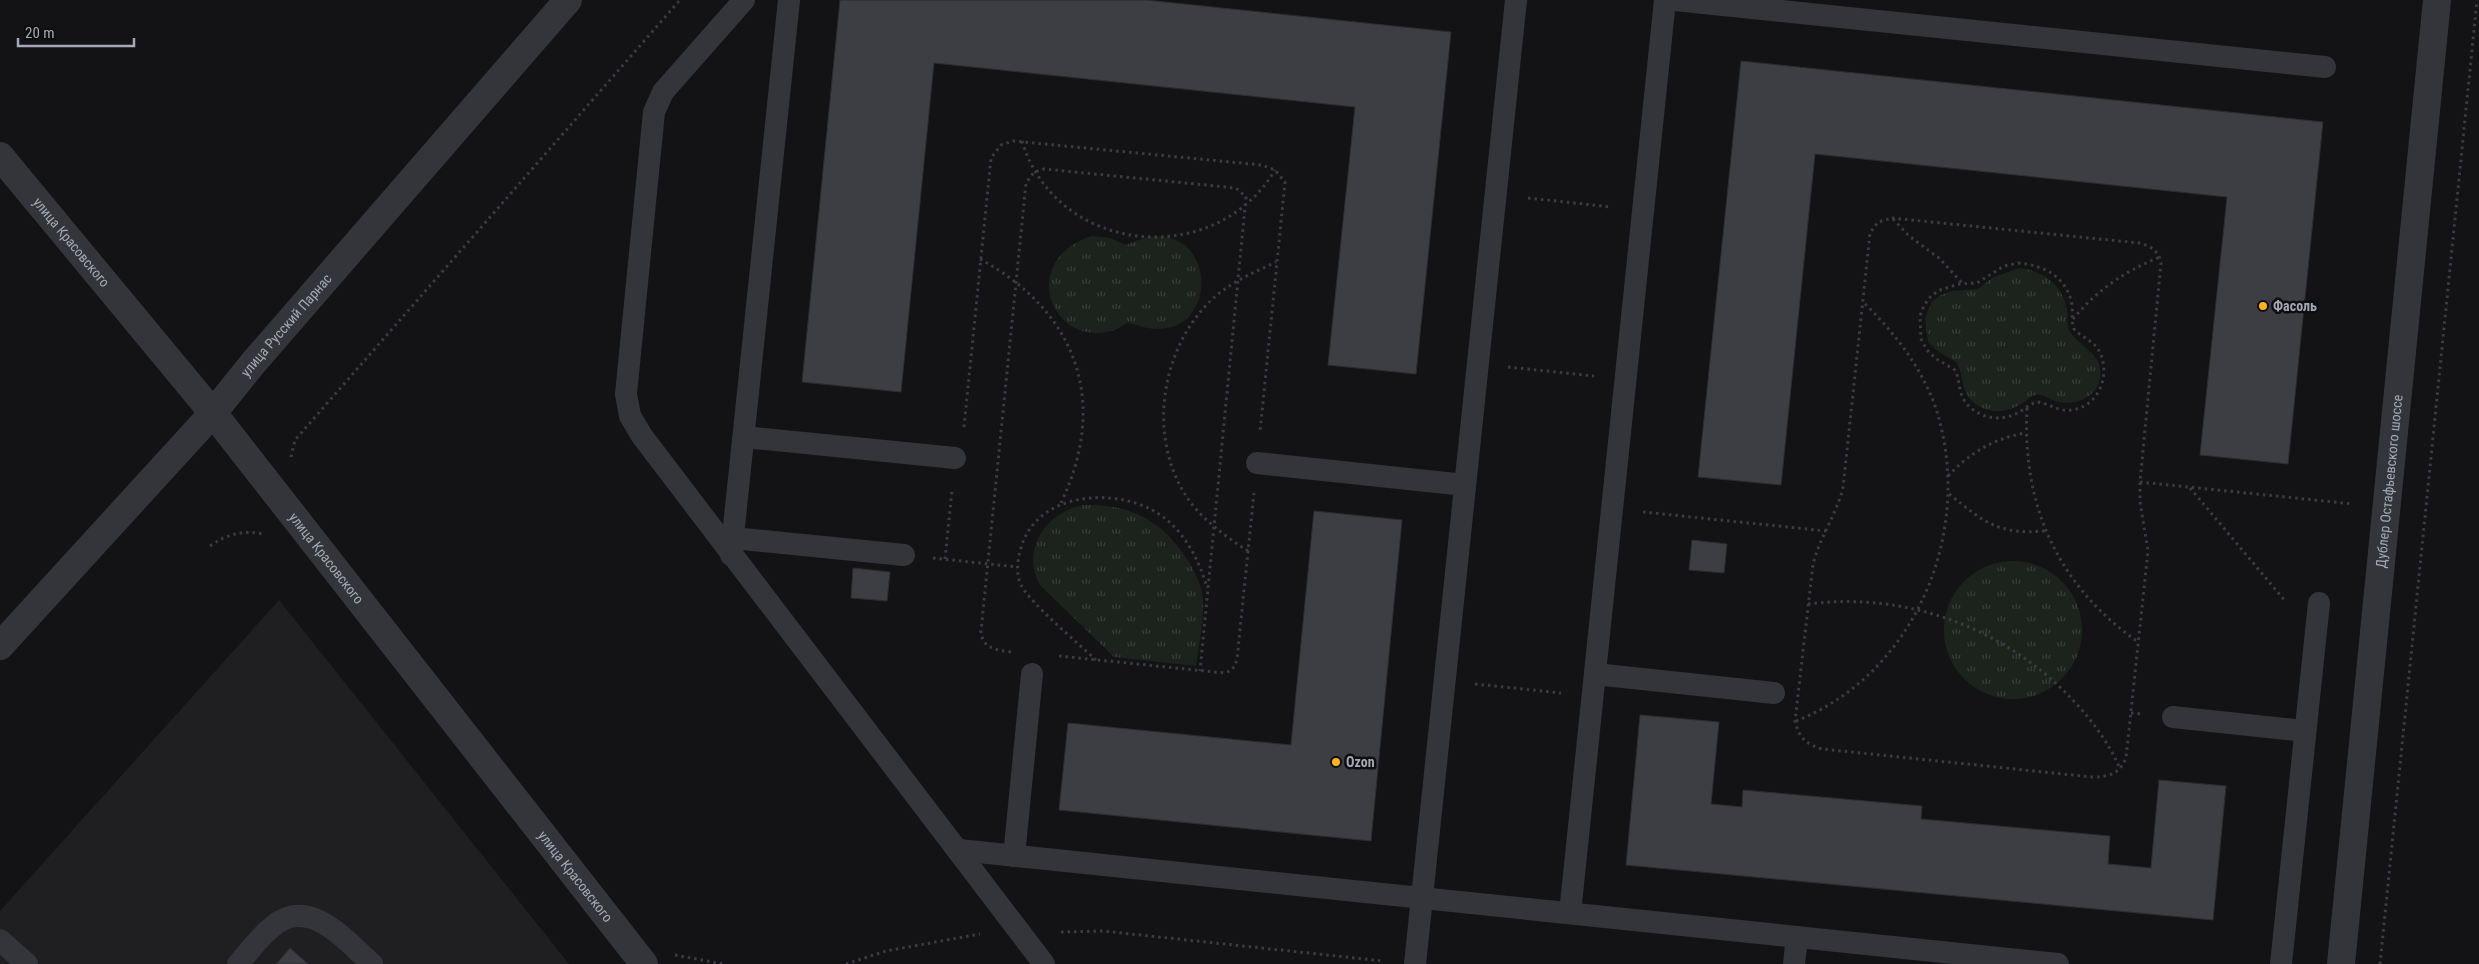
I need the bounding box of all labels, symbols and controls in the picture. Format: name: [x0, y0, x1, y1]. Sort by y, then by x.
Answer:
scale bar: [18, 15, 134, 47]
text: 20 m: [25, 24, 55, 42]
street label: улица Красовского: [30, 194, 113, 290]
street label: улица Русский Парнас: [237, 271, 335, 380]
place label: Фасоль: [2273, 298, 2317, 314]
marker: Фасоль: [2257, 300, 2269, 312]
street label: Дублер Остафьевского шоссе: [2372, 394, 2406, 569]
street label: улица Красовского: [286, 509, 367, 607]
place label: Ozon: [1346, 754, 1375, 770]
marker: Ozon: [1330, 756, 1342, 768]
street label: улица Красовского: [535, 828, 616, 925]

